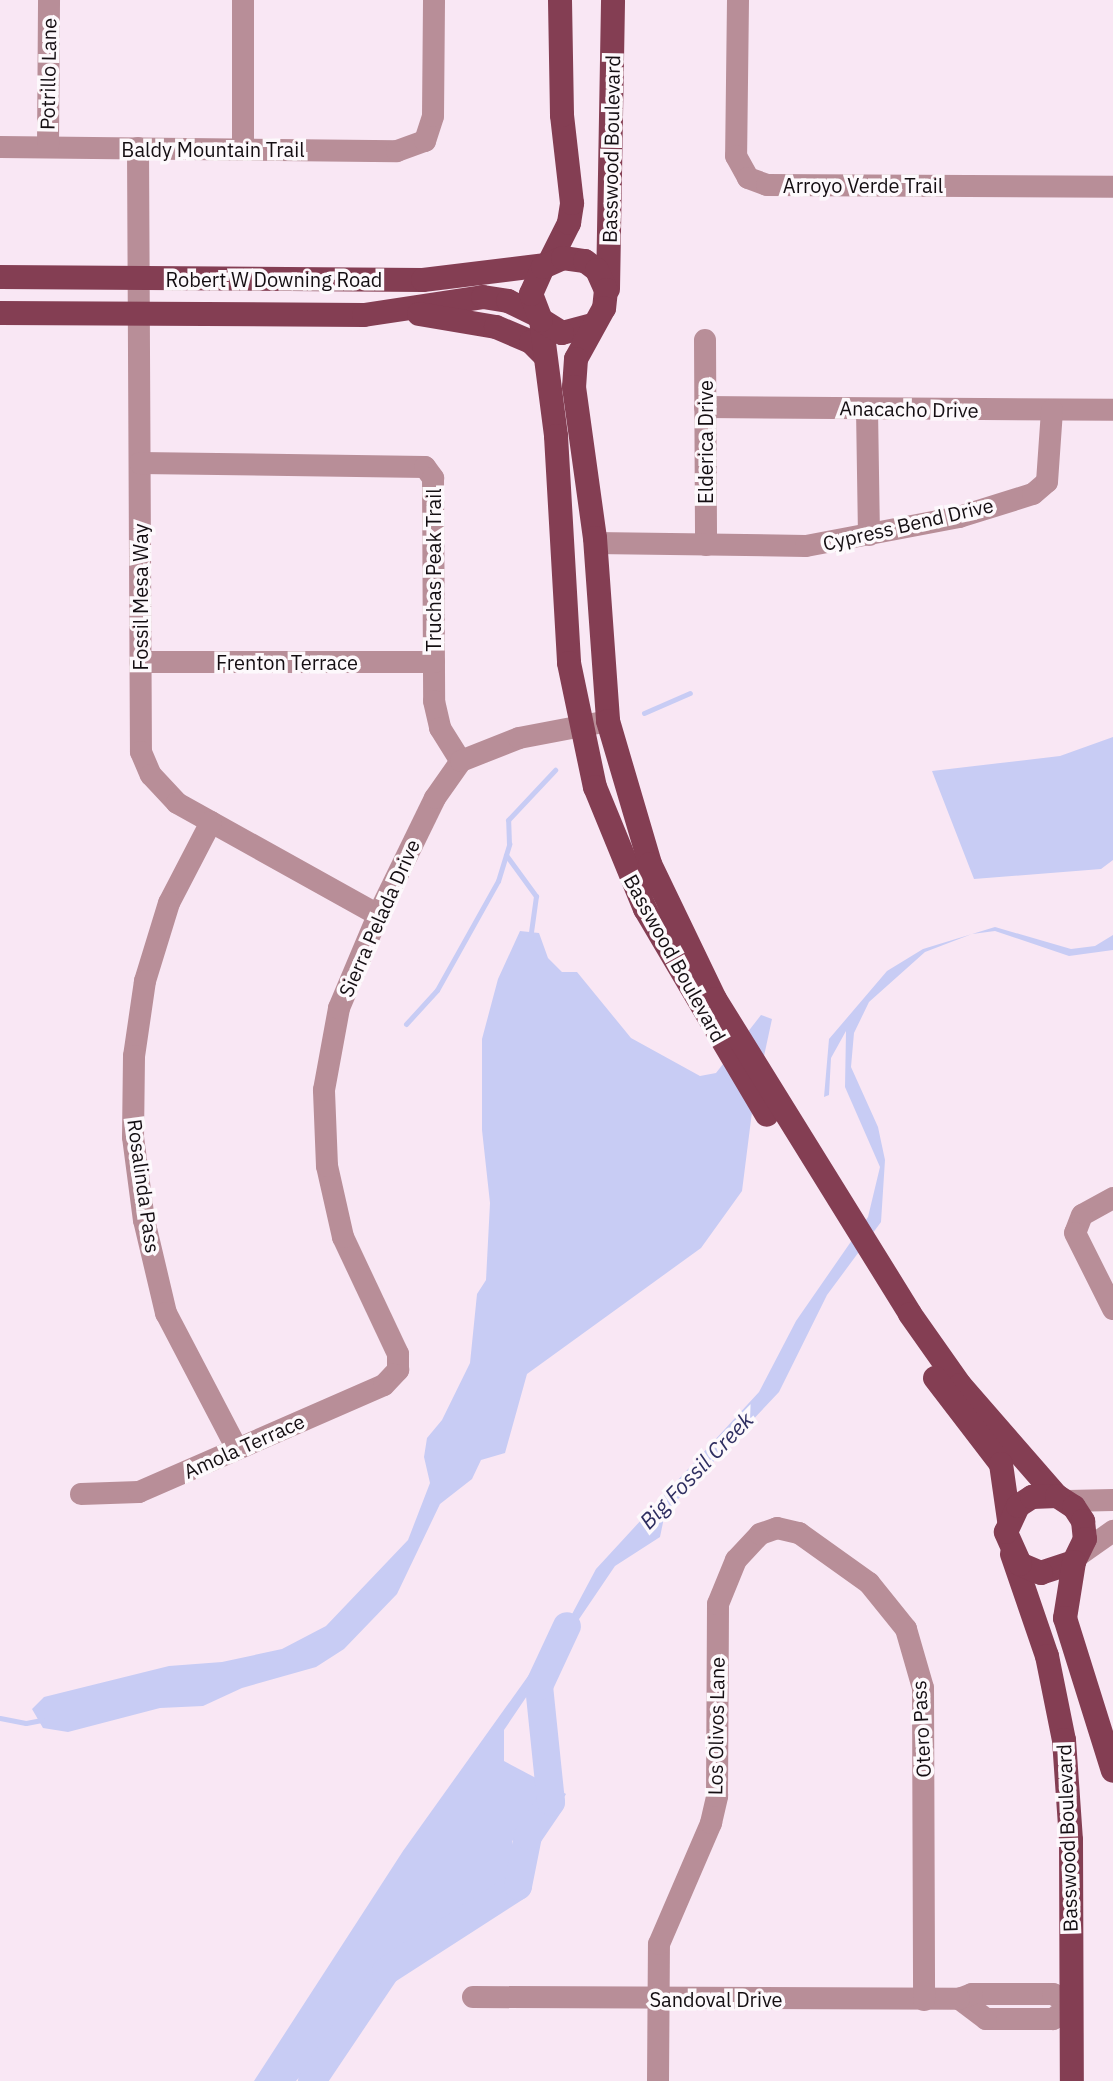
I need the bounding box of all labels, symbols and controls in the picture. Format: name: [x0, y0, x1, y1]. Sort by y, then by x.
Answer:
street label: Potrillo Lane: [35, 18, 61, 130]
street label: Basswood Boulevard: [597, 55, 625, 243]
street label: Baldy Mountain Trail: [121, 137, 305, 161]
street label: Arroyo Verde Trail: [783, 173, 943, 197]
street label: Robert W Downing Road: [166, 267, 382, 291]
street label: Elderica Drive: [693, 380, 717, 504]
street label: Anacacho Drive: [839, 396, 979, 422]
street label: Truchas Peak Trail: [421, 488, 445, 652]
street label: Cypress Bend Drive: [820, 493, 996, 555]
street label: Fossil Mesa Way: [128, 524, 152, 670]
street label: Frenton Terrace: [216, 650, 358, 674]
street label: Sierra Pelada Drive: [333, 836, 425, 1000]
street label: Basswood Boulevard: [619, 870, 731, 1046]
street label: Rosalinda Pass: [123, 1118, 165, 1254]
water label: Big Fossil Creek: [634, 1406, 758, 1534]
street label: Amola Terrace: [180, 1409, 308, 1483]
street label: Los Olivos Lane: [703, 1657, 729, 1795]
street label: Otero Pass: [906, 1680, 936, 1778]
street label: Basswood Boulevard: [1052, 1744, 1082, 1932]
street label: Sandoval Drive: [649, 1987, 783, 2011]

